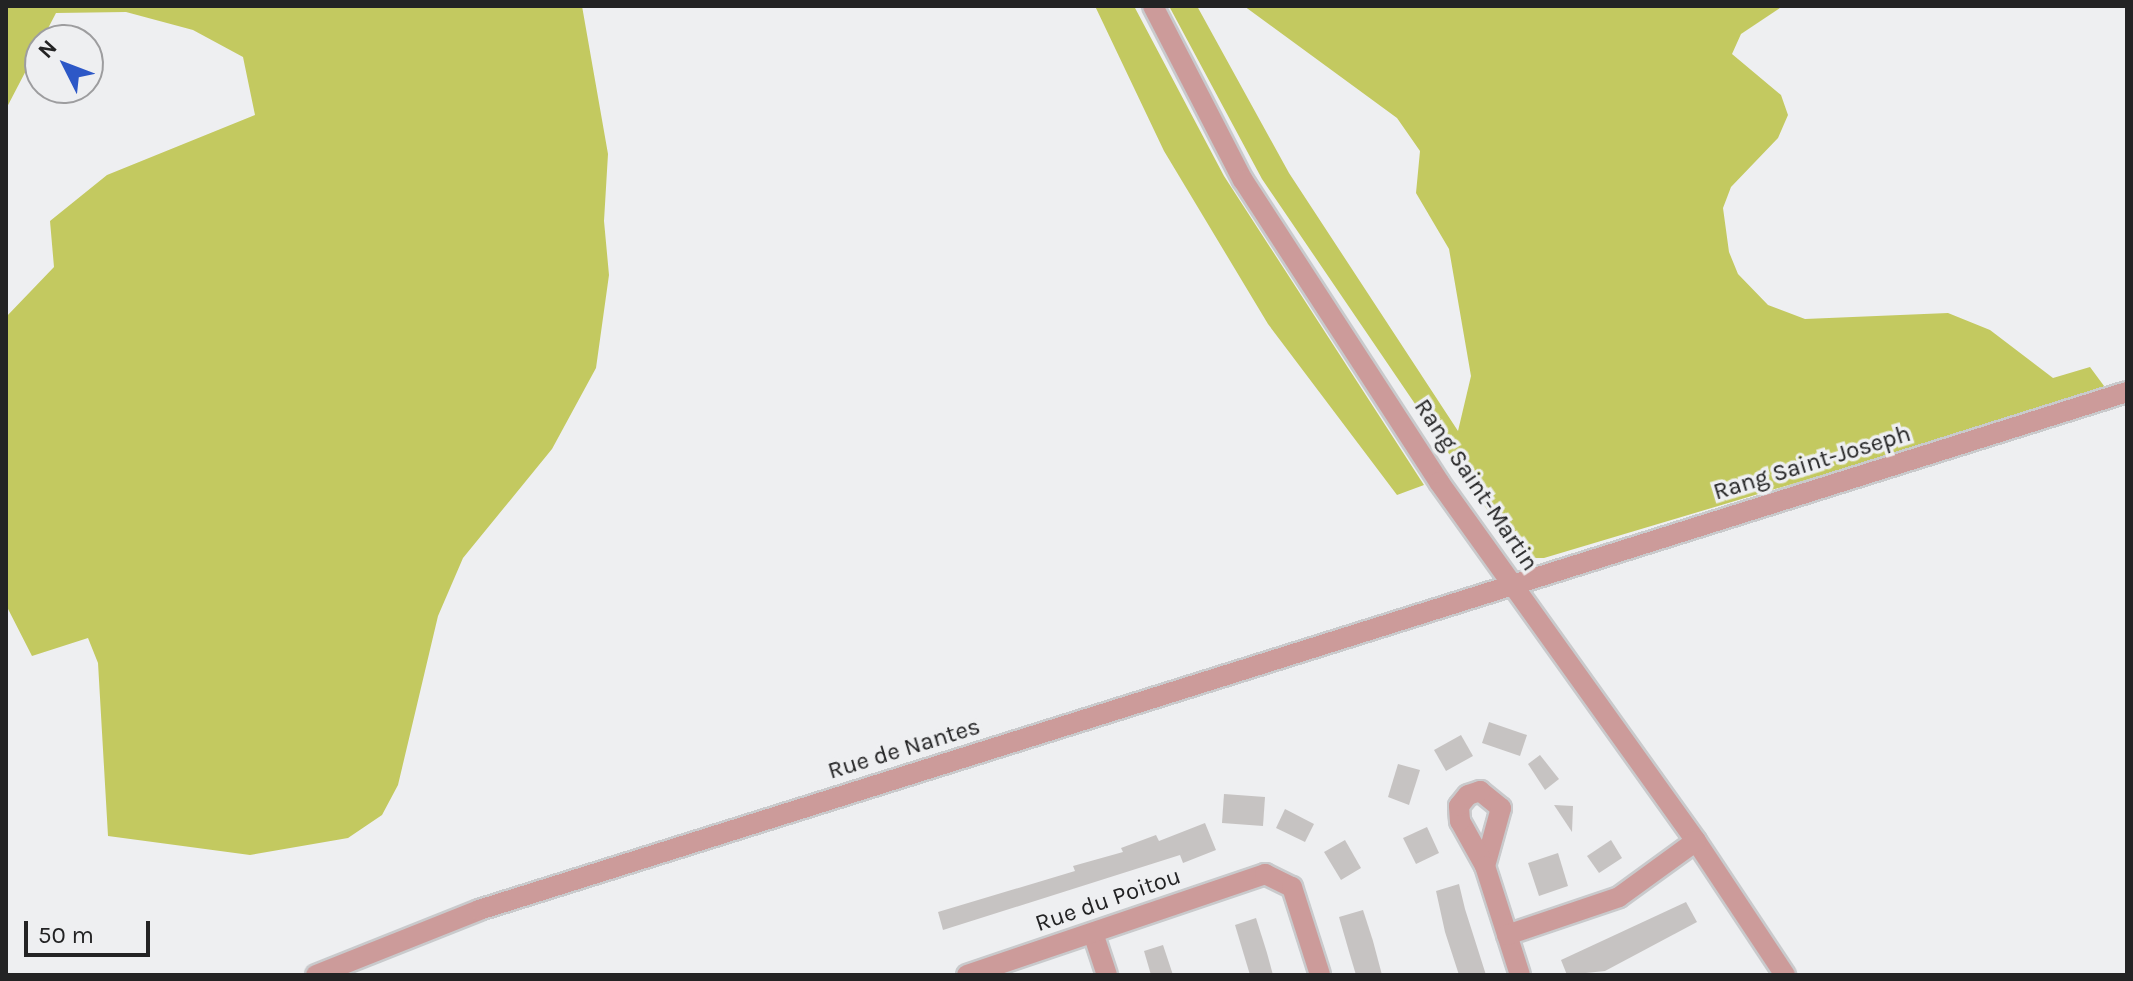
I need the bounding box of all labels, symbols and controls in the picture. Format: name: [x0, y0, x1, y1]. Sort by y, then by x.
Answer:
north arrow: [24, 24, 104, 104]
text: N: [33, 35, 63, 64]
street label: Rang Saint-Martin: [1408, 394, 1544, 576]
street label: Rang Saint-Joseph: [1710, 419, 1914, 507]
street label: Rue de Nantes: [824, 712, 984, 786]
street label: Rue du Poitou: [1031, 862, 1185, 938]
scale bar: [28, 905, 154, 955]
text: 50 m: [38, 921, 94, 949]

